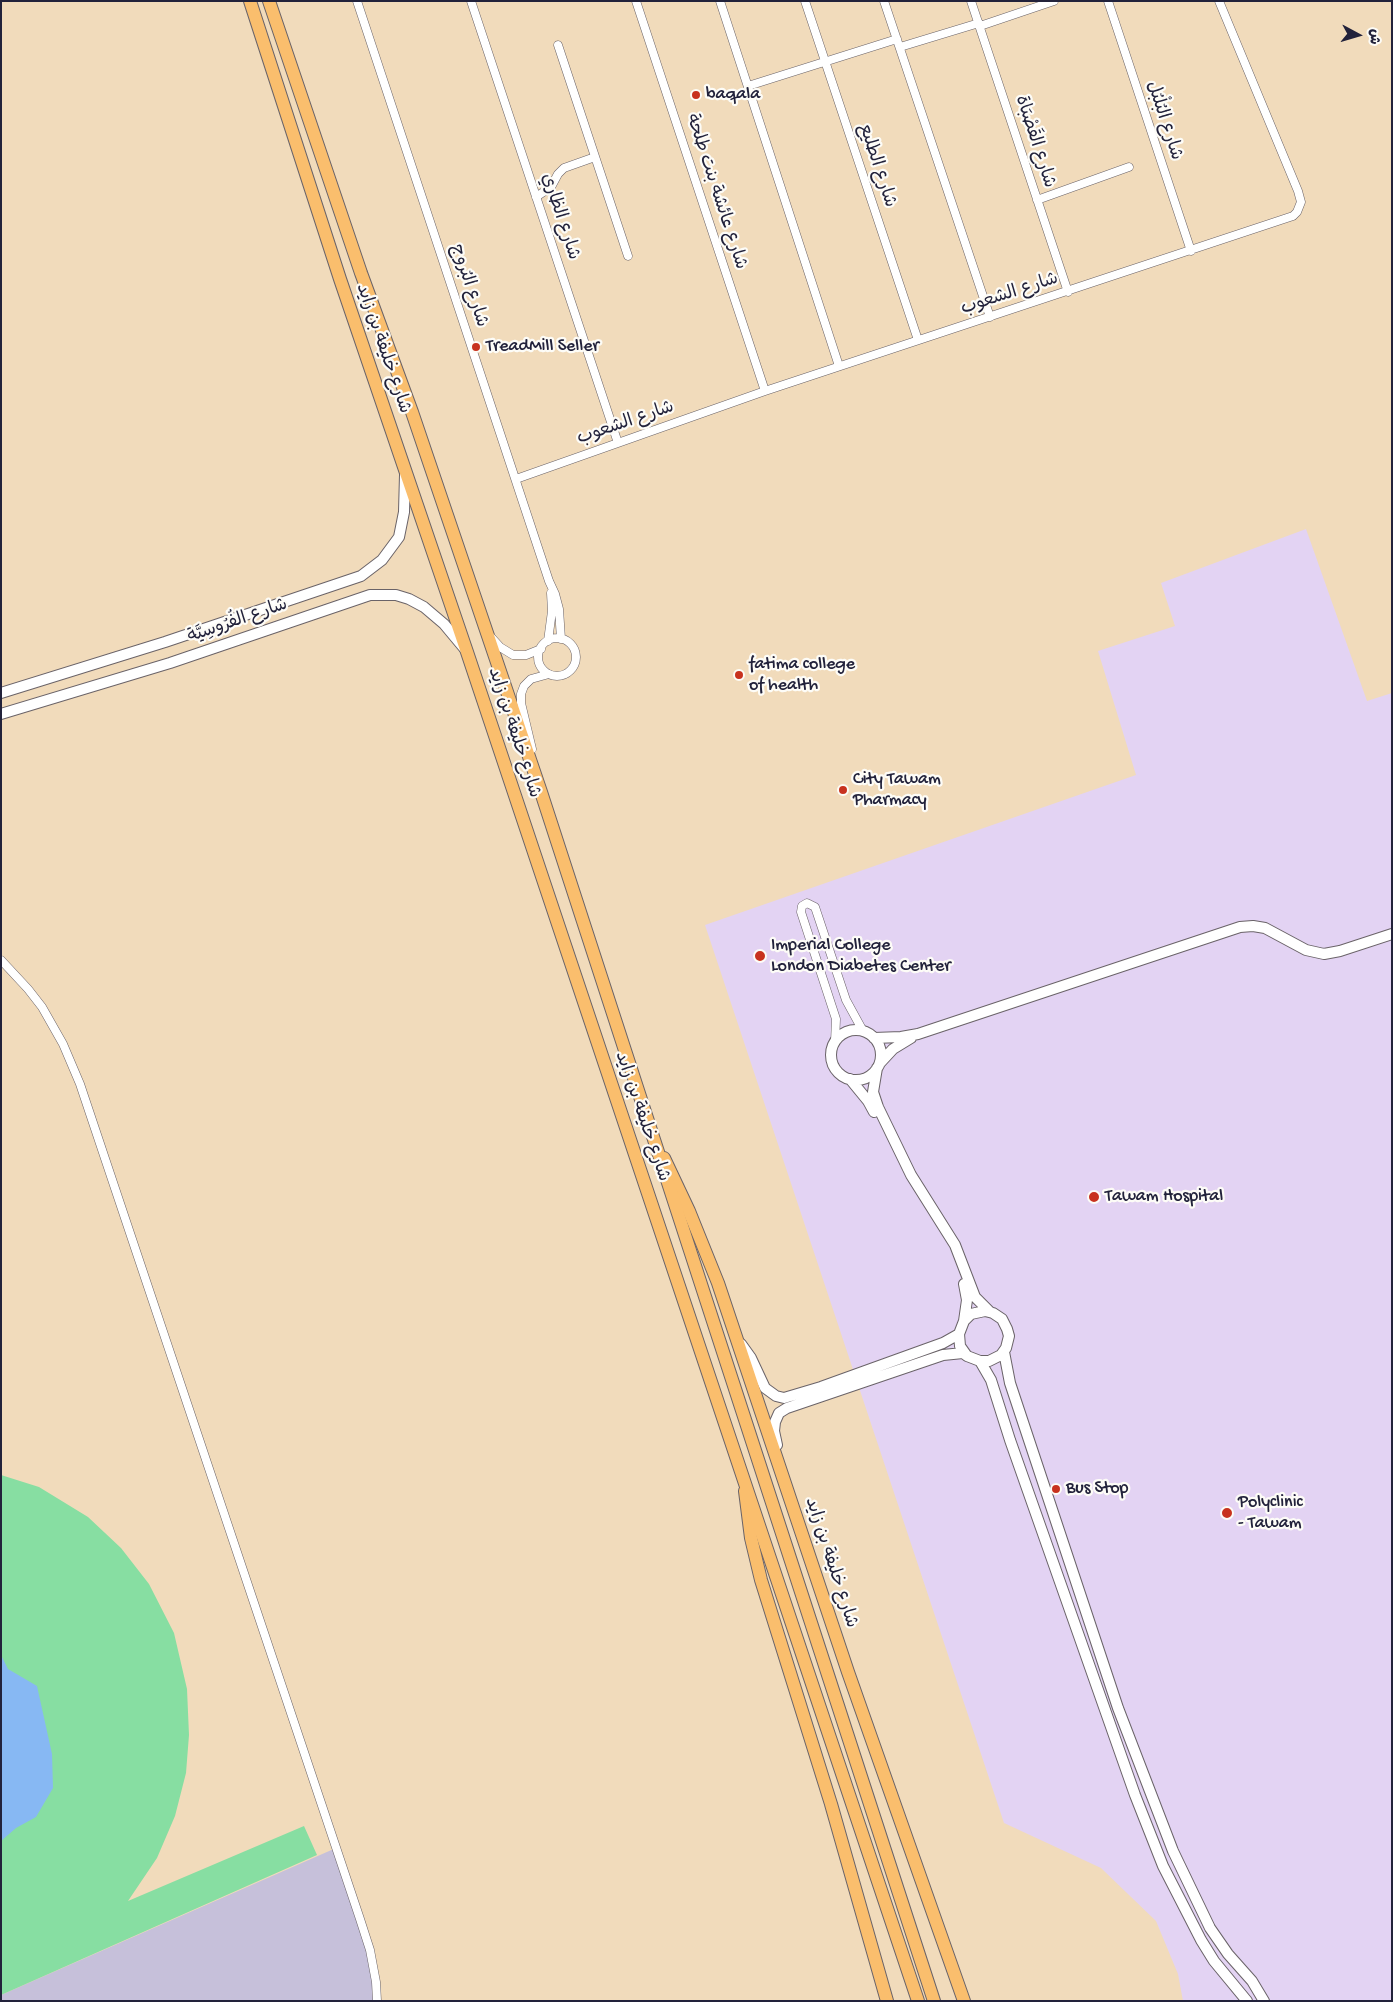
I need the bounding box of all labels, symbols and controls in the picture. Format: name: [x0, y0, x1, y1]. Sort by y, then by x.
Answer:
north arrow: [1333, 10, 1383, 60]
text: ش: [1364, 28, 1383, 45]
street label: شارع البُلْبُل: [1140, 79, 1186, 163]
place label: baqala: [706, 84, 760, 106]
marker: baqala: [690, 89, 702, 101]
street label: شارع القَصْبَاة: [1009, 93, 1059, 191]
street label: شارع عائشة بنت طلحة: [680, 111, 750, 273]
street label: شارع الطليع: [852, 121, 900, 211]
street label: شارع الظاري: [535, 171, 583, 263]
street label: شارع البُروج: [444, 242, 492, 330]
street label: شارع الشعوب: [959, 269, 1061, 321]
street label: شارع خليفة بن زايد: [350, 281, 414, 417]
place label: TreadMill Seller: [486, 336, 599, 358]
marker: TreadMill Seller: [470, 341, 482, 353]
street label: شارع الشعوب: [575, 397, 677, 451]
street label: شارع الفُرُوسِيَّة: [185, 595, 291, 649]
place label: fatima college of health: [749, 654, 855, 696]
street label: شارع خليفة بن زايد: [482, 665, 544, 801]
marker: fatima college of health: [733, 669, 745, 681]
place label: City Tawam Pharmacy: [853, 769, 941, 812]
marker: City Tawam Pharmacy: [837, 784, 849, 796]
place label: Imperial College London Diabetes Center: [771, 935, 951, 978]
marker: Imperial College London Diabetes Center: [753, 949, 767, 963]
street label: شارع خليفة بن زايد: [609, 1049, 673, 1185]
place label: Tawam Hospital: [1105, 1186, 1223, 1208]
marker: Tawam Hospital: [1087, 1190, 1101, 1204]
place label: Bus Stop: [1066, 1478, 1128, 1500]
marker: Bus Stop: [1050, 1483, 1062, 1495]
place label: Polyclinic - Tawam: [1238, 1492, 1303, 1535]
street label: شارع خليفة بن زايد: [799, 1495, 861, 1631]
marker: Polyclinic - Tawam: [1220, 1506, 1234, 1520]

